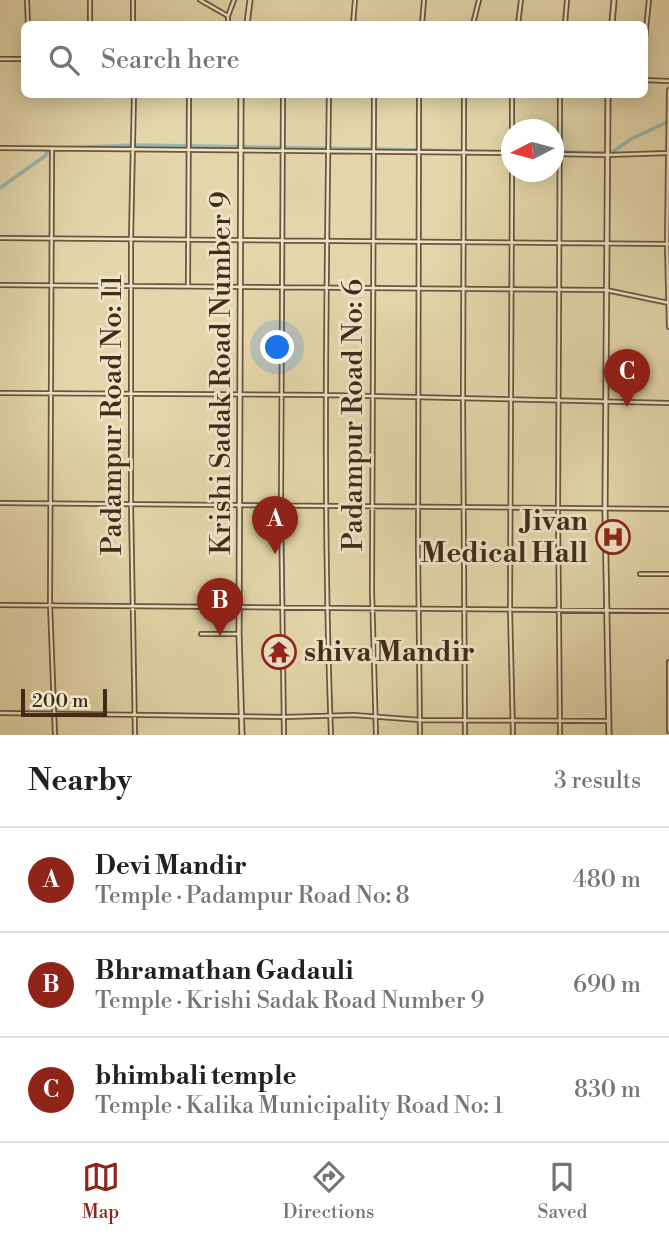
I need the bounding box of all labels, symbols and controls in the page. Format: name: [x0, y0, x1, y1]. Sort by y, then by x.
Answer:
search box: [21, 21, 648, 98]
icon: search: [45, 41, 83, 79]
text: Search here: [101, 44, 240, 76]
north arrow: [501, 119, 564, 182]
street label: Krishi Sadak Road Number 9: [204, 191, 239, 555]
street label: Padampur Road No: 11: [95, 275, 130, 555]
street label: Padampur Road No: 6: [336, 279, 371, 551]
your location: [260, 330, 294, 364]
pin: C: [604, 349, 650, 407]
pin: A: [252, 496, 298, 554]
place label: Jivan Medical Hall: [420, 504, 588, 571]
hospital icon: Jivan Medical Hall: [594, 518, 632, 556]
pin: B: [197, 578, 243, 636]
temple icon: shiva Mandir: [260, 633, 298, 671]
place label: shiva Mandir: [304, 635, 475, 670]
scale bar: [21, 686, 107, 718]
text: 200 m: [32, 689, 89, 713]
text: Nearby: [28, 762, 132, 800]
text: 3 results: [554, 767, 641, 795]
text: Devi Mandir: [95, 850, 247, 882]
text: A: [43, 866, 59, 894]
text: 480 m: [573, 866, 641, 894]
text: Temple · Padampur Road No: 8: [95, 882, 410, 910]
text: Bhramathan Gadauli: [95, 955, 353, 987]
text: B: [42, 971, 60, 999]
text: 690 m: [573, 971, 641, 999]
text: Temple · Krishi Sadak Road Number 9: [95, 987, 484, 1015]
text: bhimbali temple: [95, 1060, 296, 1092]
text: C: [43, 1076, 59, 1104]
text: 830 m: [574, 1076, 641, 1104]
text: Temple · Kalika Municipality Road No: 1: [95, 1092, 503, 1120]
tab: Map: [82, 1158, 120, 1224]
tab: Directions: [283, 1158, 374, 1224]
tab: Saved: [538, 1158, 587, 1224]

